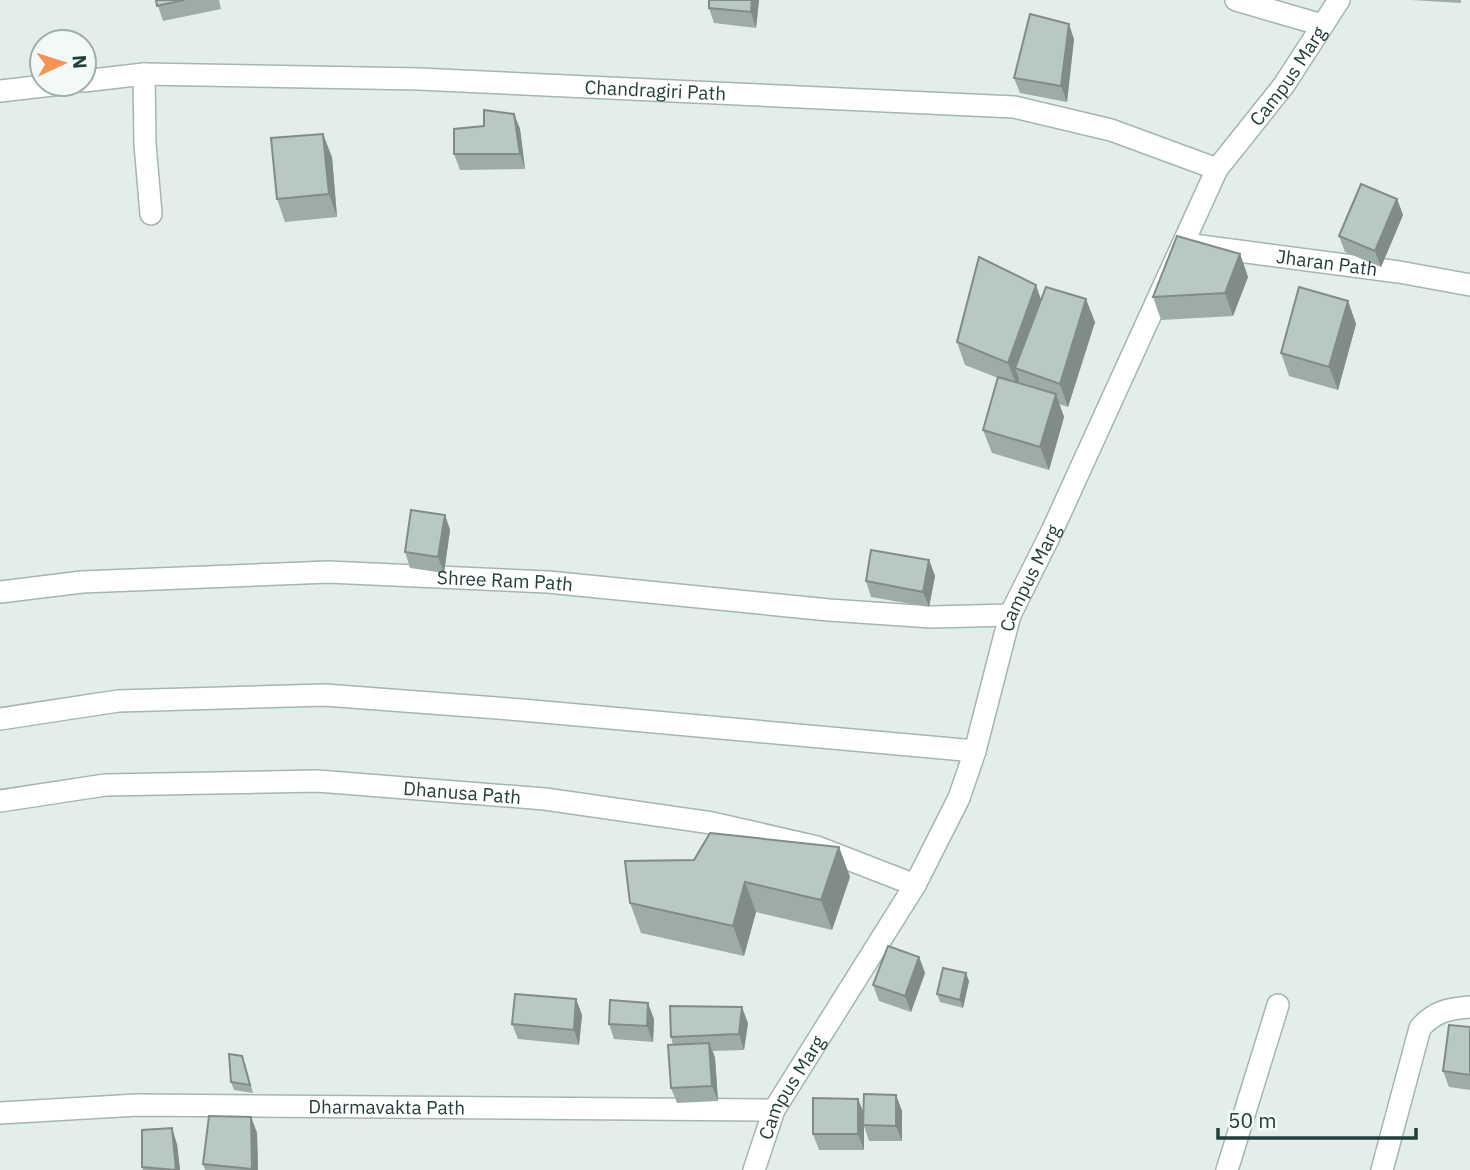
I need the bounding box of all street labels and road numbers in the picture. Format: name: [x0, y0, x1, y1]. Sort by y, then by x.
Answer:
street label: Campus Marg: [1244, 22, 1331, 131]
street label: Chandragiri Path: [584, 75, 727, 105]
street label: Jharan Path: [1275, 244, 1379, 281]
street label: Campus Marg: [994, 521, 1065, 634]
street label: Shree Ram Path: [436, 565, 574, 596]
street label: Dhanusa Path: [402, 776, 522, 809]
street label: Campus Marg: [753, 1031, 830, 1143]
street label: Dharmavakta Path: [308, 1094, 465, 1120]

